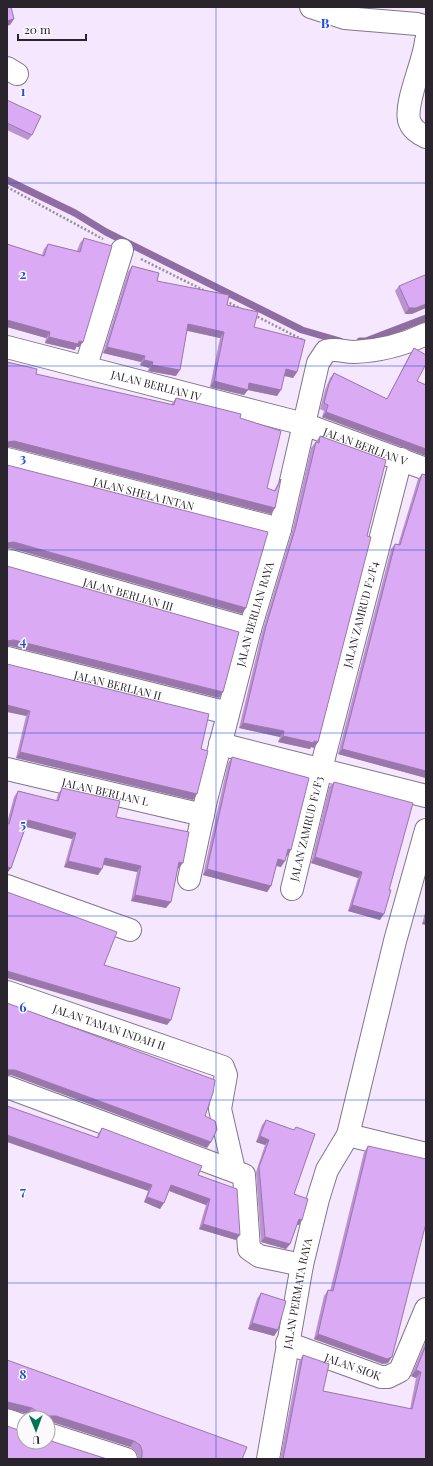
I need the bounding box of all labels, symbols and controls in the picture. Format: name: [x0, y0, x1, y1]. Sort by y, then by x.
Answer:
text: B: [321, 14, 330, 31]
scale bar: [18, 16, 86, 42]
text: 20 m: [24, 21, 51, 37]
text: 1: [21, 82, 26, 99]
text: 2: [20, 265, 27, 282]
street label: JALAN BERLIAN IV: [108, 366, 203, 404]
street label: JALAN BERLIAN V: [320, 423, 410, 468]
text: 3: [20, 449, 26, 466]
street label: JALAN SHELA INTAN: [91, 473, 196, 514]
street label: JALAN ZAMRUD F2/F4: [339, 559, 381, 670]
street label: JALAN BERLIAN RAYA: [232, 560, 277, 669]
street label: JALAN BERLIAN III: [80, 574, 175, 614]
text: 4: [20, 632, 27, 649]
street label: JALAN BERLIAN II: [72, 667, 163, 703]
street label: JALAN BERLIAN L: [60, 774, 151, 809]
street label: JALAN ZAMRUD F1/F3: [286, 774, 326, 884]
text: 5: [20, 815, 26, 832]
text: 6: [19, 998, 27, 1015]
street label: JALAN TAMAN INDAH II: [50, 1000, 168, 1053]
text: 7: [20, 1182, 26, 1199]
street label: JALAN PERMATA RAYA: [279, 1236, 315, 1351]
street label: JALAN SIOK: [322, 1349, 384, 1384]
text: 8: [19, 1365, 27, 1382]
north arrow: [16, 1410, 56, 1450]
text: U: [32, 1433, 40, 1448]

